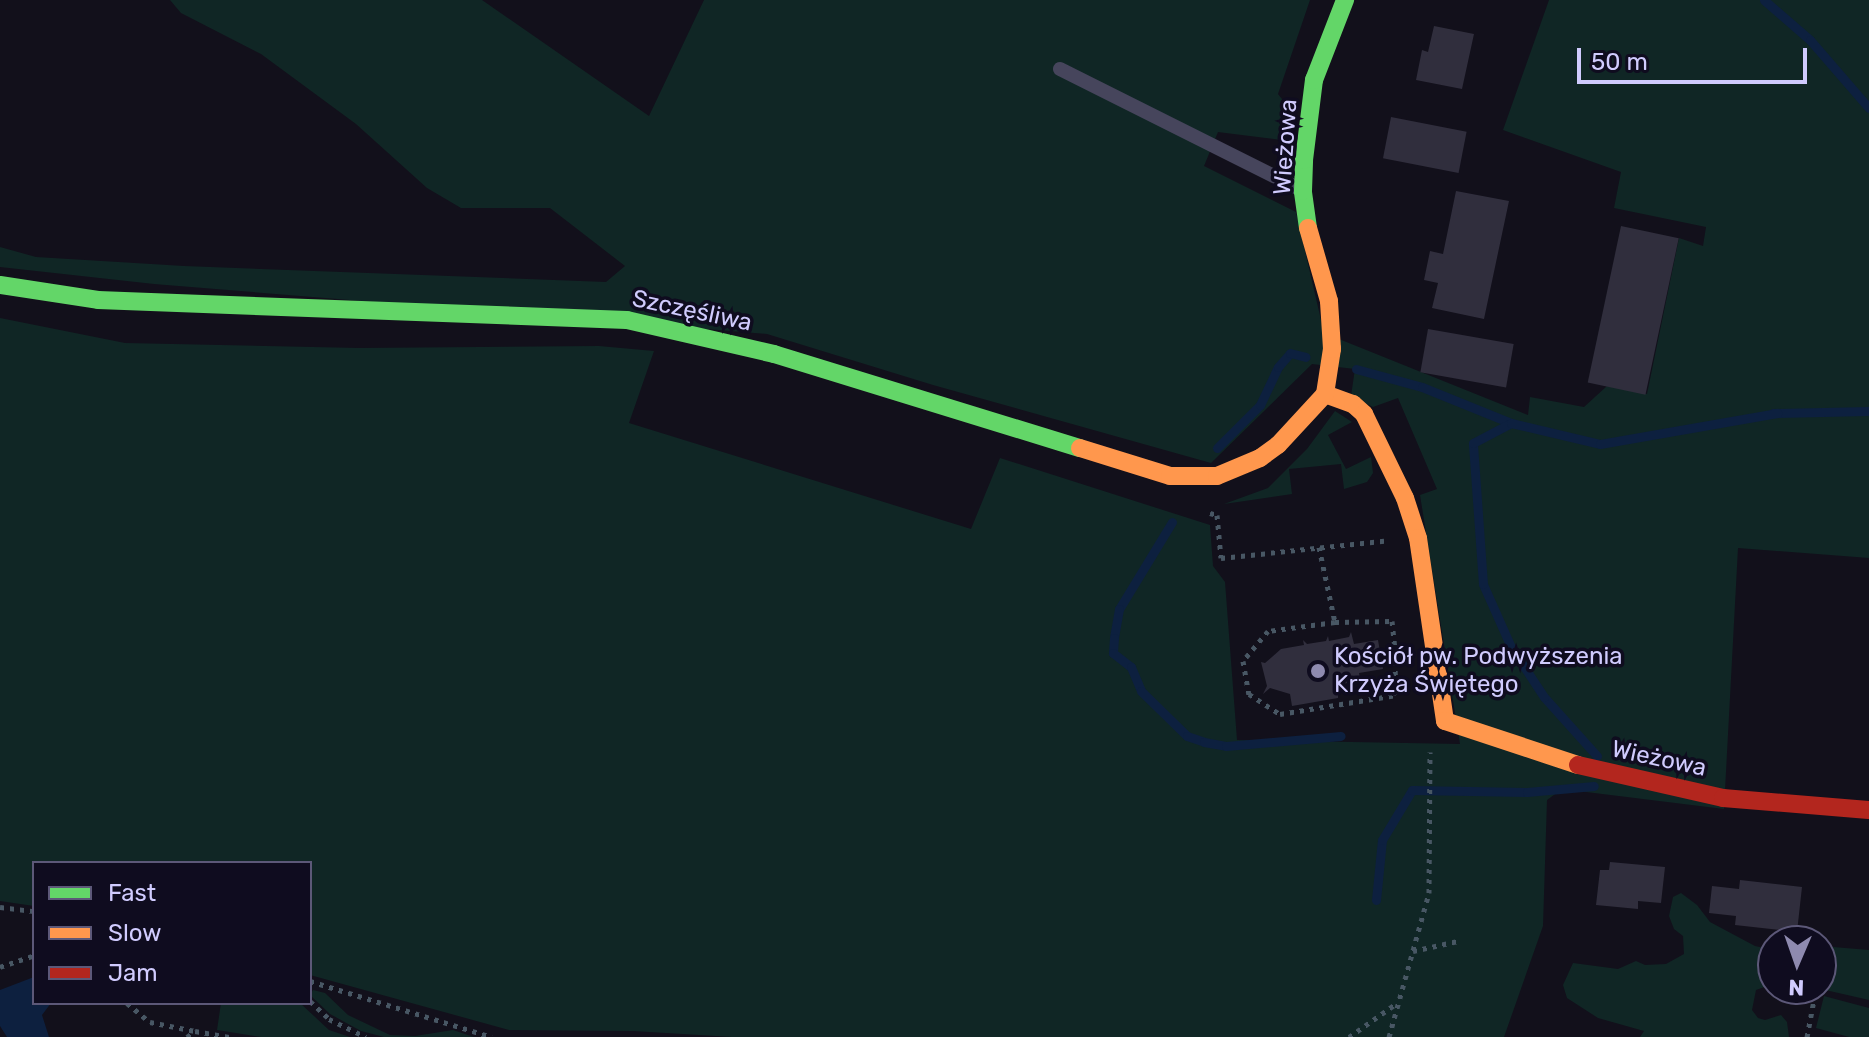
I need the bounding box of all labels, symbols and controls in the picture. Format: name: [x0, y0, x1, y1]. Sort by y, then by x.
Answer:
scale bar: [1581, 32, 1811, 82]
text: 50 m: [1591, 48, 1648, 76]
street label: Wieżowa: [1268, 98, 1304, 196]
street label: Szczęśliwa: [629, 284, 755, 338]
place label: Kościół pw. Podwyższenia Krzyża Świętego: [1334, 643, 1623, 699]
marker: Kościół pw. Podwyższenia Krzyża Świętego: [1309, 662, 1327, 680]
street label: Wieżowa: [1609, 735, 1709, 783]
legend: [32, 861, 312, 1005]
text: Fast: [108, 879, 156, 907]
text: Slow: [108, 919, 161, 947]
north arrow: [1757, 925, 1837, 1005]
text: Jam: [108, 959, 158, 987]
text: N: [1788, 974, 1805, 1001]

